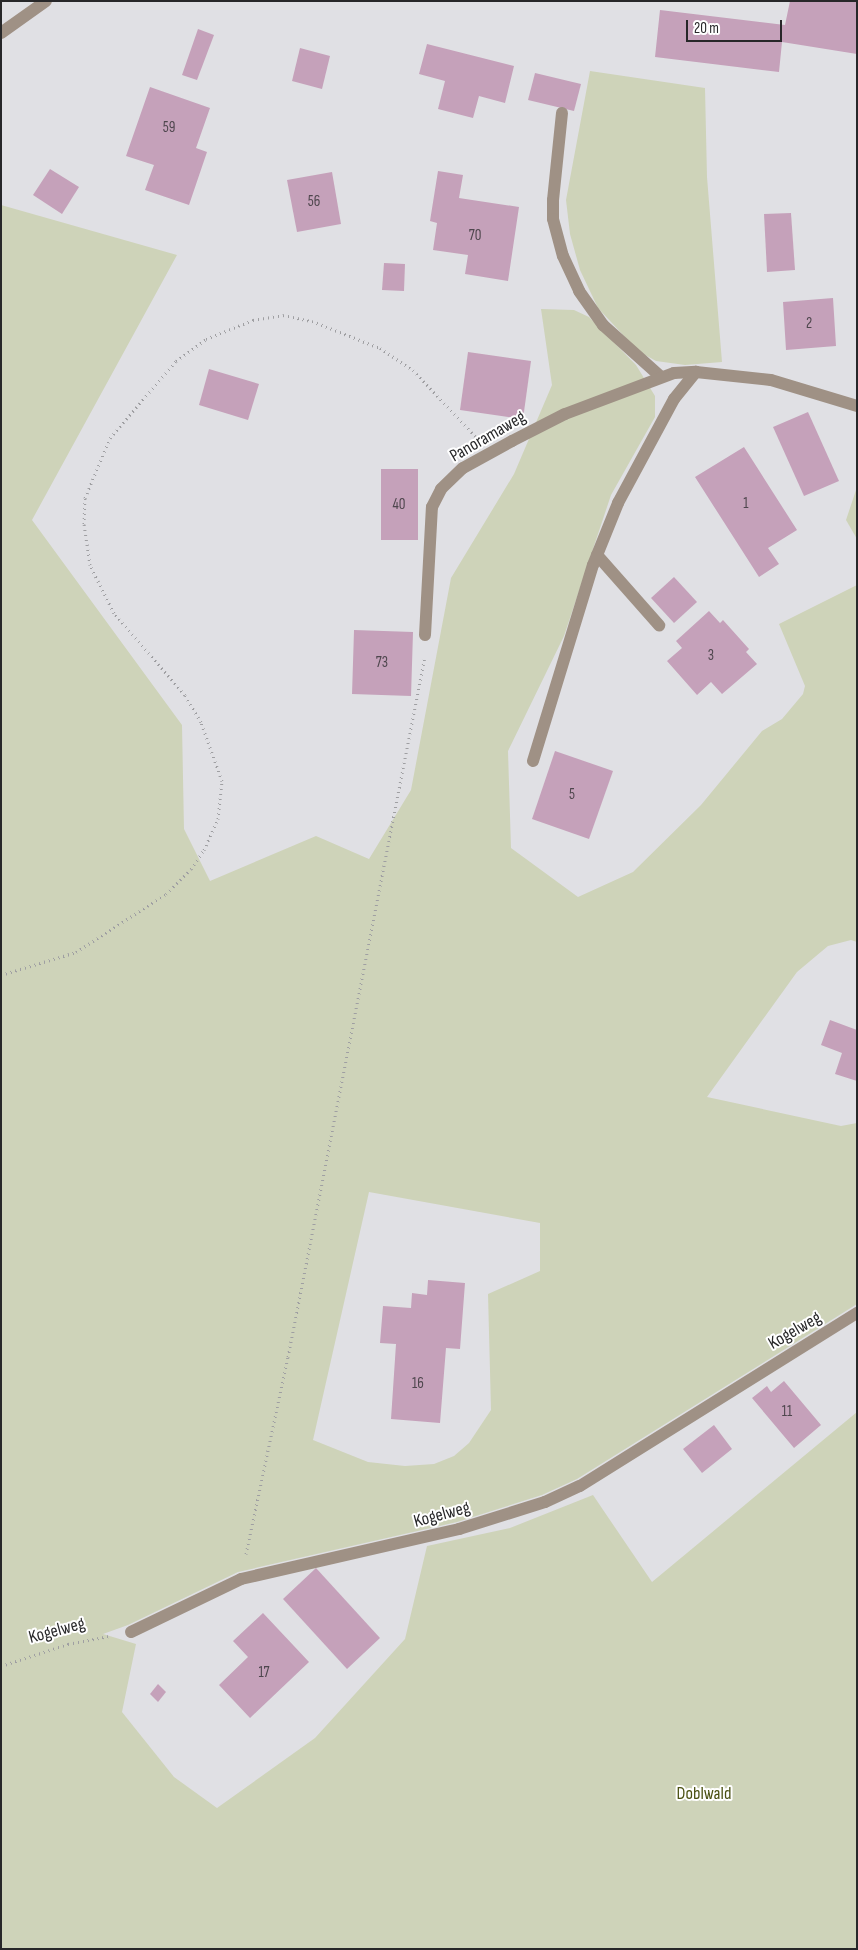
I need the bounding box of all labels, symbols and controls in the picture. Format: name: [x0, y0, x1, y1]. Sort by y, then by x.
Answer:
scale bar: [688, 10, 784, 42]
text: 20 m: [694, 19, 719, 38]
house number: 59: [163, 119, 175, 137]
house number: 56: [308, 193, 320, 211]
house number: 70: [469, 227, 481, 245]
house number: 2: [806, 315, 812, 333]
street label: Panoramaweg: [446, 407, 530, 467]
house number: 1: [743, 495, 749, 513]
house number: 40: [393, 496, 405, 514]
house number: 3: [708, 647, 714, 665]
house number: 73: [376, 654, 388, 672]
house number: 5: [569, 786, 575, 804]
street label: Kogelweg: [765, 1307, 825, 1355]
house number: 16: [412, 1375, 424, 1393]
house number: 11: [782, 1403, 792, 1421]
street label: Kogelweg: [411, 1497, 473, 1533]
street label: Kogelweg: [26, 1613, 88, 1649]
house number: 17: [258, 1664, 270, 1682]
park label: Doblwald: [677, 1783, 731, 1805]

